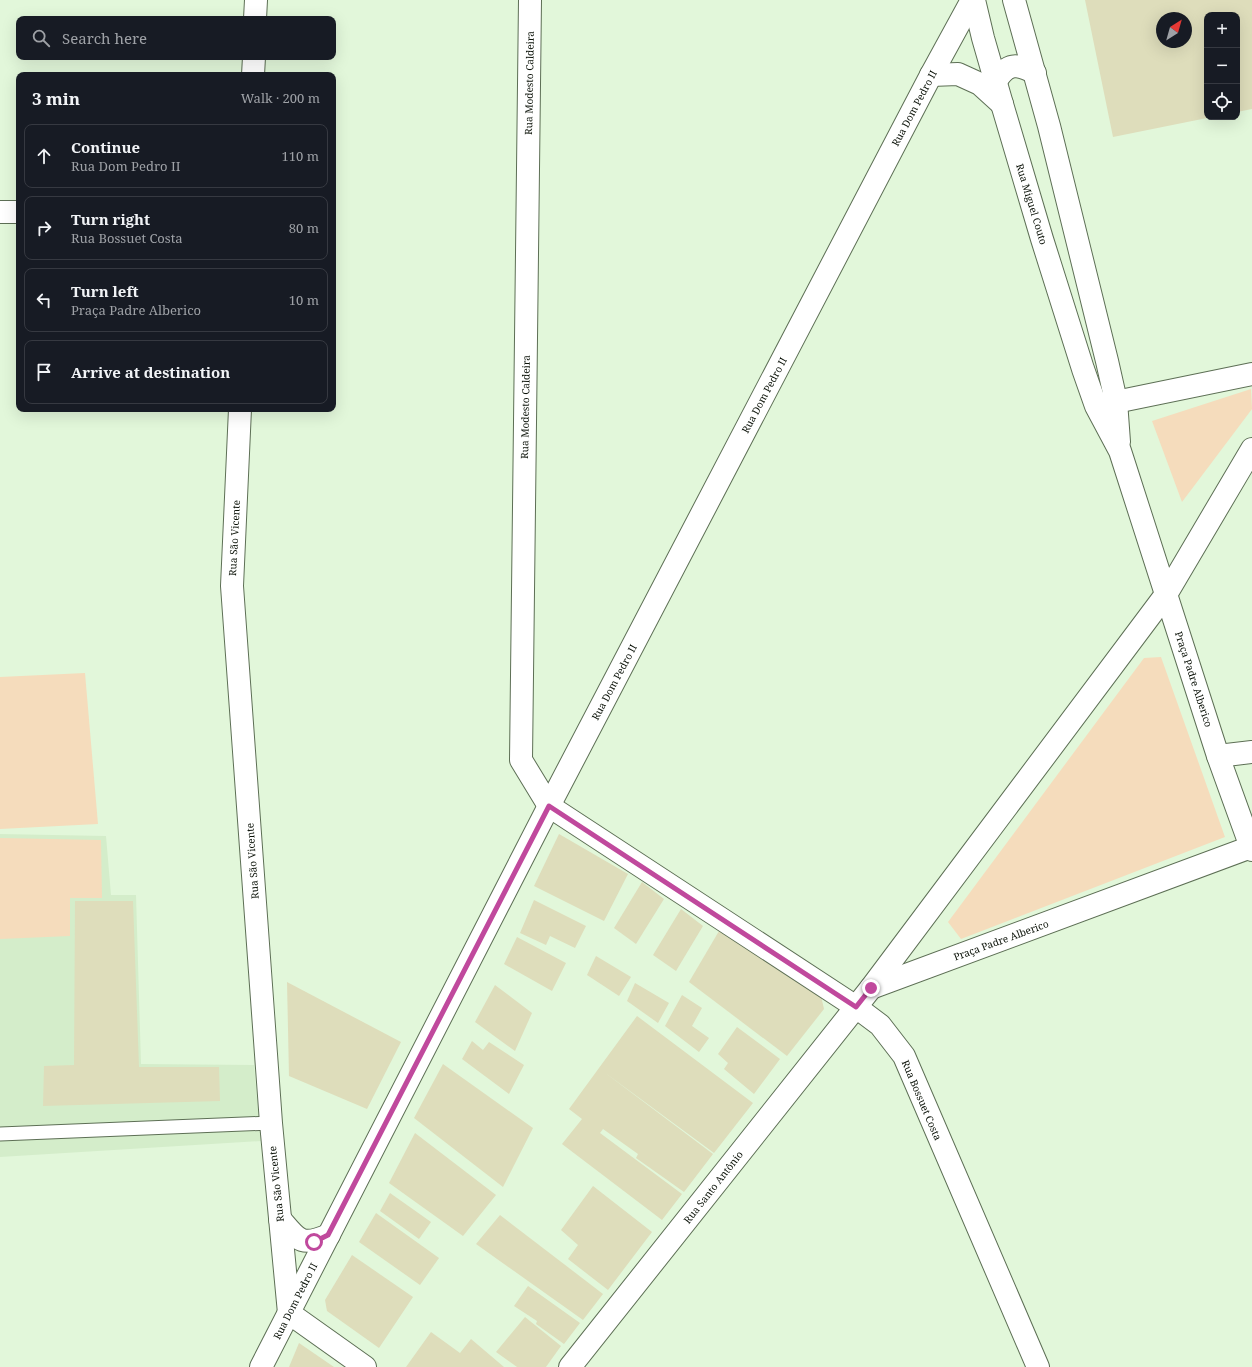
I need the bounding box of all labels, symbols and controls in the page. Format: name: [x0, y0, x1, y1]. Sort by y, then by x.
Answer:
north arrow: [1156, 12, 1192, 48]
map controls: [1204, 12, 1240, 120]
button: +: [1204, 12, 1240, 48]
search box: [16, 16, 336, 60]
icon: search: [30, 27, 52, 49]
text: Search here: [62, 28, 147, 48]
street label: Rua Modesto Caldeira: [521, 31, 537, 135]
button: −: [1204, 48, 1240, 84]
street label: Rua Dom Pedro II: [888, 67, 940, 148]
button: locate: [1204, 84, 1240, 120]
text: 3 min: [32, 87, 80, 110]
text: Walk · 200 m: [241, 89, 320, 107]
text: Continue: [71, 137, 140, 157]
icon: ahead: [33, 145, 55, 167]
text: 110 m: [282, 147, 319, 165]
text: Rua Dom Pedro II: [71, 157, 180, 175]
street label: Rua Miguel Couto: [1013, 162, 1051, 246]
text: Turn right: [71, 209, 150, 229]
icon: right: [33, 217, 55, 239]
text: 80 m: [289, 219, 319, 237]
text: Rua Bossuet Costa: [71, 229, 183, 247]
text: Turn left: [71, 281, 139, 301]
icon: left: [33, 289, 55, 311]
text: 10 m: [289, 291, 319, 309]
text: Praça Padre Alberico: [71, 301, 201, 319]
street label: Rua Dom Pedro II: [738, 354, 790, 435]
street label: Rua Modesto Caldeira: [517, 355, 533, 459]
icon: arrive: [33, 361, 55, 383]
text: Arrive at destination: [71, 362, 230, 382]
street label: Rua São Vicente: [225, 500, 243, 576]
street label: Praça Padre Alberico: [1172, 629, 1216, 729]
street label: Rua Dom Pedro II: [588, 641, 640, 722]
street label: Rua São Vicente: [242, 823, 262, 899]
street label: Praça Padre Alberico: [952, 916, 1051, 964]
route end: [862, 979, 880, 997]
street label: Rua Bossuet Costa: [899, 1058, 945, 1143]
street label: Rua São Vicente: [265, 1145, 287, 1223]
street label: Rua Santo Antônio: [680, 1148, 746, 1226]
route start: [305, 1233, 323, 1251]
street label: Rua Dom Pedro II: [270, 1260, 320, 1342]

